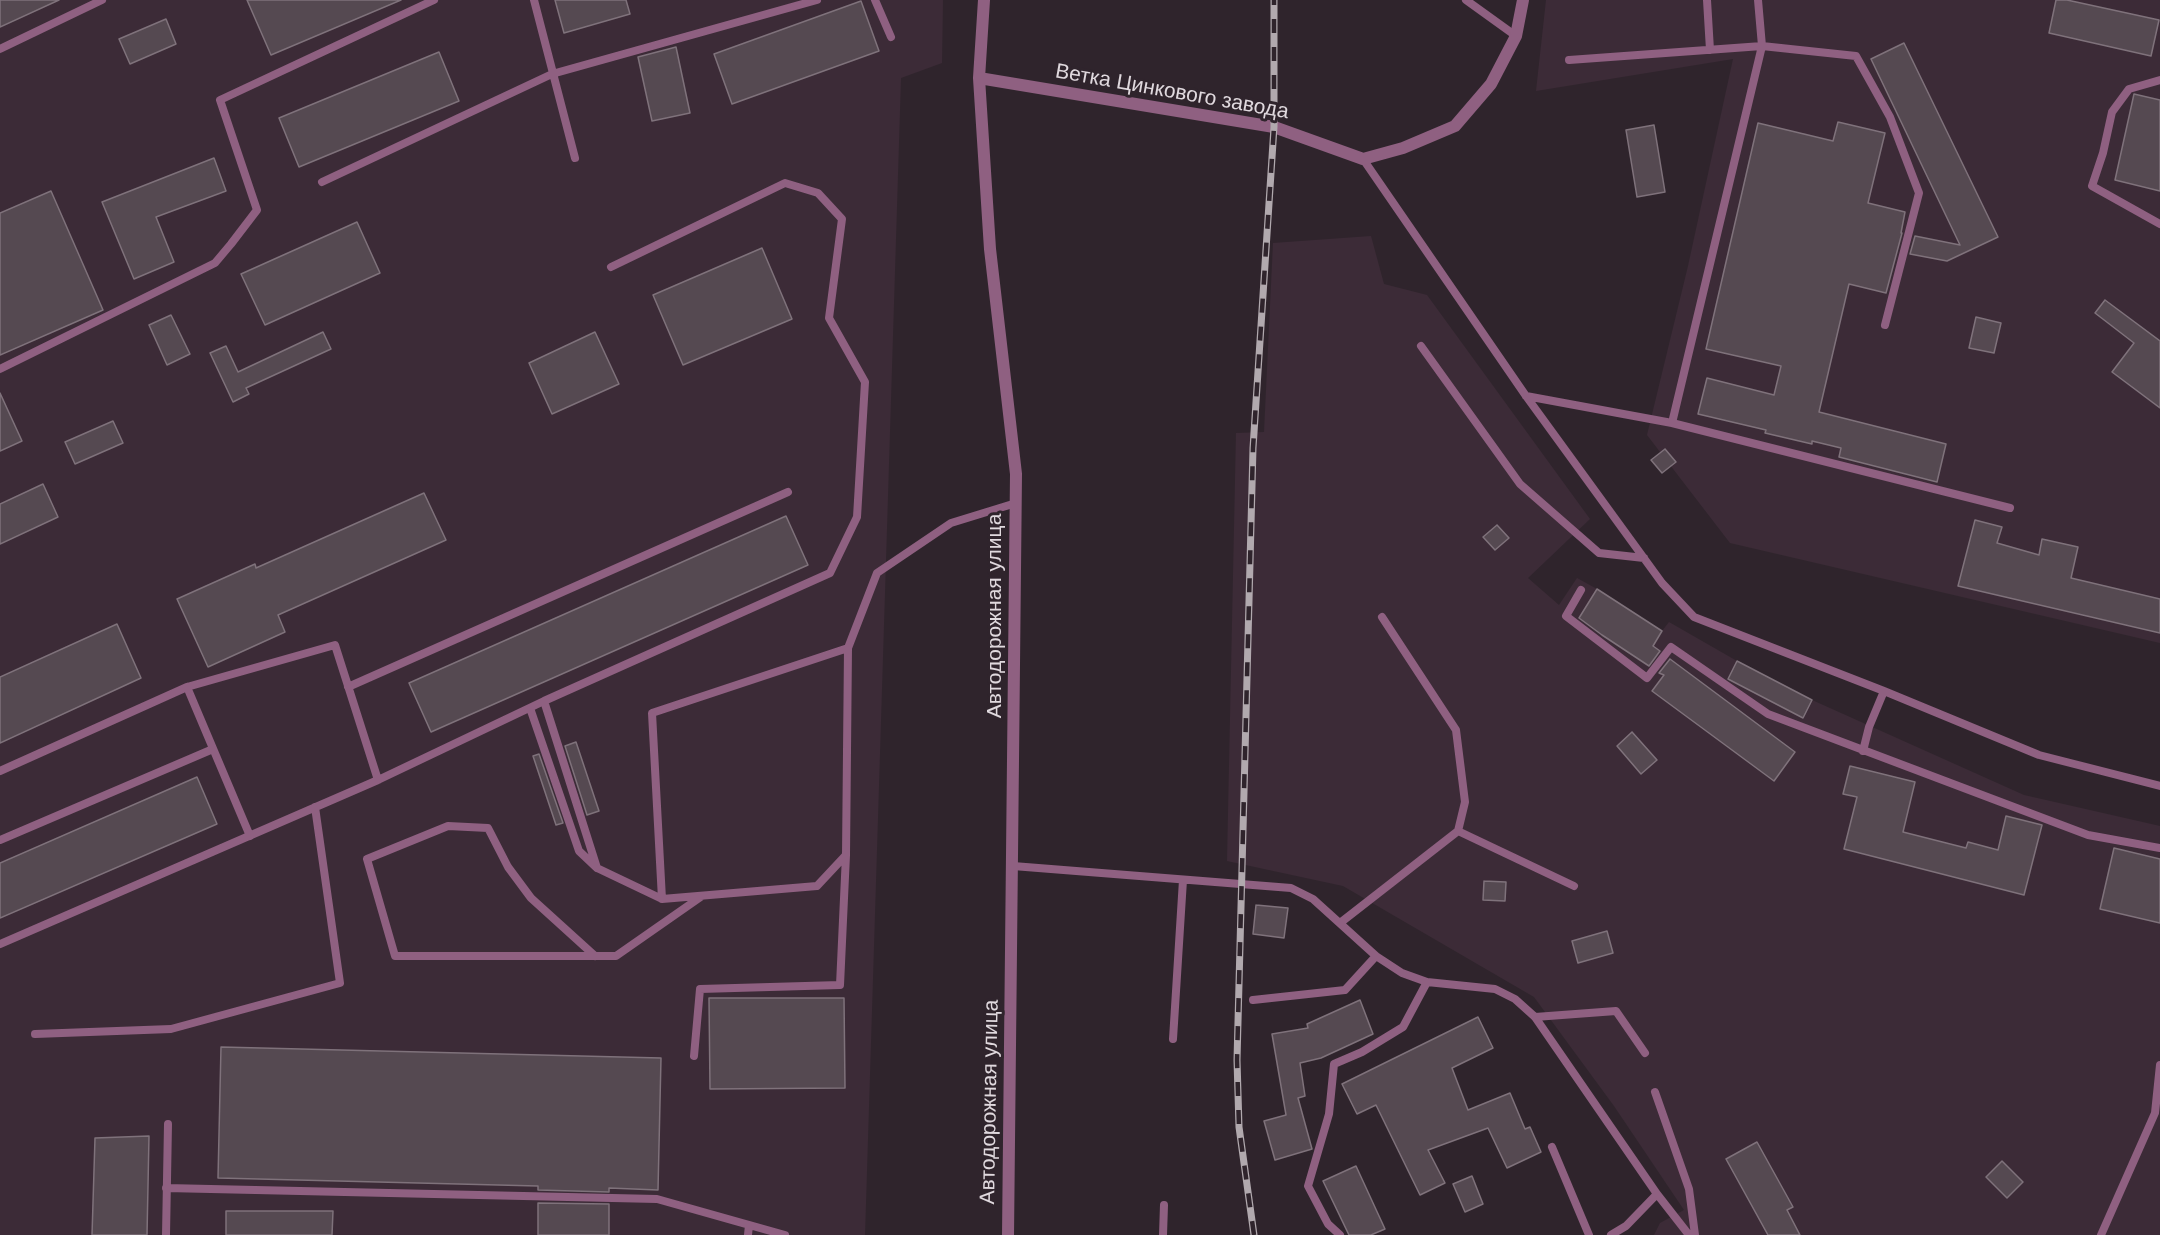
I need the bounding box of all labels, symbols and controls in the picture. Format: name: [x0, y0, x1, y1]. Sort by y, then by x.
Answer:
street label: Ветка Цинкового завода: [1053, 59, 1291, 125]
street label: Автодорожная улица: [982, 514, 1008, 718]
street label: Автодорожная улица: [976, 999, 1004, 1205]

